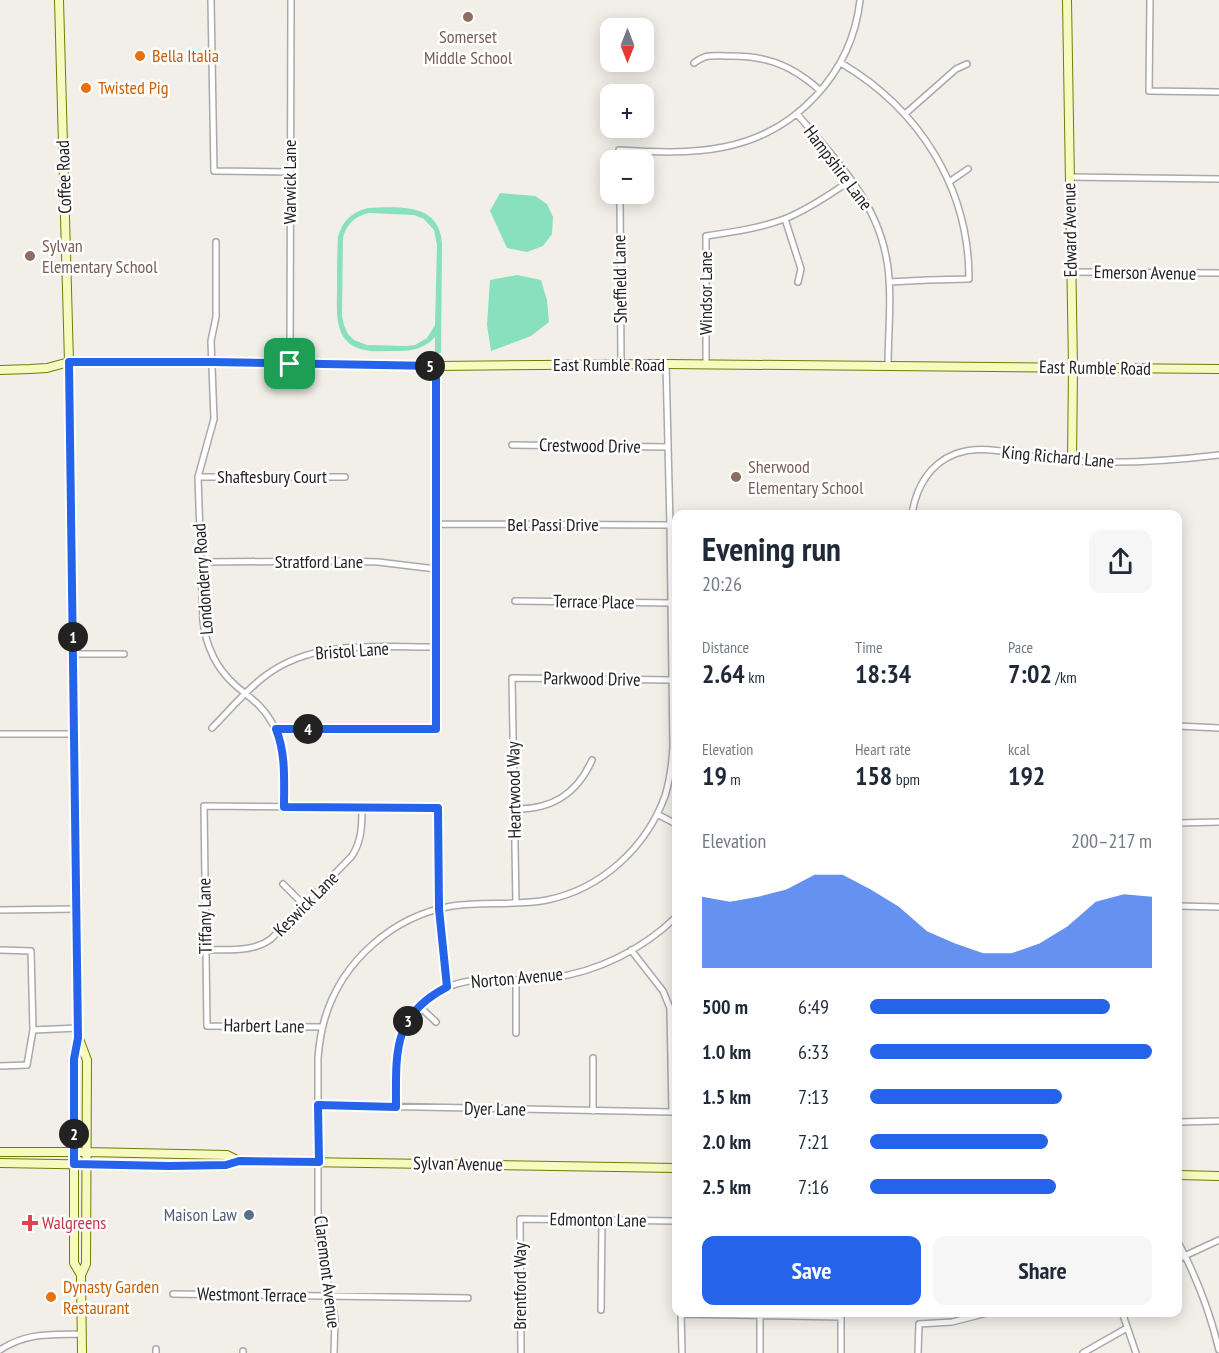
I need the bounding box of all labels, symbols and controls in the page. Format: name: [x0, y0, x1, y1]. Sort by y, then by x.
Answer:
marker: Somerset Middle School: [461, 10, 475, 24]
north arrow: [600, 18, 654, 72]
map controls: [600, 18, 654, 204]
place label: Somerset Middle School: [424, 25, 513, 69]
place label: Bella Italia: [152, 44, 219, 67]
marker: Bella Italia: [133, 49, 147, 63]
place label: Twisted Pig: [98, 76, 168, 99]
marker: Twisted Pig: [79, 81, 93, 95]
button: +: [600, 84, 654, 138]
street label: Hampshire Lane: [799, 121, 878, 215]
street label: Coffee Road: [51, 140, 76, 214]
street label: Warwick Lane: [278, 140, 301, 224]
button: −: [600, 150, 654, 204]
street label: Edward Avenue: [1057, 182, 1082, 278]
place label: Sylvan Elementary School: [42, 234, 158, 278]
street label: Sheffield Lane: [607, 235, 632, 323]
marker: Sylvan Elementary School: [23, 249, 37, 263]
street label: Windsor Lane: [694, 251, 717, 335]
street label: Emerson Avenue: [1094, 260, 1196, 285]
pin: [264, 338, 315, 389]
icon: arrive: [273, 347, 306, 380]
pin: 5: [415, 351, 445, 381]
street label: East Rumble Road: [553, 353, 665, 376]
street label: East Rumble Road: [1039, 355, 1151, 380]
text: 5: [426, 356, 434, 376]
street label: Crestwood Drive: [539, 433, 641, 458]
street label: King Richard Lane: [1001, 440, 1115, 473]
place label: Sherwood Elementary School: [748, 455, 864, 499]
street label: Shaftesbury Court: [217, 465, 327, 488]
marker: Sherwood Elementary School: [729, 470, 743, 484]
street label: Bel Passi Drive: [507, 513, 599, 536]
street label: Londonderry Road: [187, 523, 218, 636]
text: Evening run: [702, 527, 841, 570]
button: share: [1089, 530, 1152, 593]
street label: Stratford Lane: [275, 550, 363, 573]
text: 20:26: [702, 571, 742, 597]
street label: Terrace Place: [553, 589, 635, 614]
pin: 1: [58, 622, 88, 652]
text: 1: [69, 627, 77, 647]
street label: Bristol Lane: [314, 636, 390, 665]
text: Distance: [702, 637, 749, 657]
text: Time: [855, 637, 883, 657]
text: Pace: [1008, 637, 1033, 657]
text: 2.64: [702, 657, 745, 690]
text: 18:34: [855, 657, 911, 690]
text: 7:02: [1008, 657, 1052, 690]
street label: Parkwood Drive: [543, 666, 641, 691]
text: km: [745, 667, 765, 687]
text: /km: [1052, 667, 1077, 687]
pin: 4: [293, 714, 323, 744]
text: 4: [304, 719, 312, 739]
text: Elevation: [702, 739, 753, 759]
text: Heart rate: [855, 739, 911, 759]
text: kcal: [1008, 739, 1030, 759]
street label: Heartwood Way: [501, 741, 526, 839]
text: 19: [702, 759, 727, 792]
text: 158: [855, 759, 892, 792]
text: 192: [1008, 759, 1045, 792]
text: m: [727, 769, 741, 789]
text: bpm: [892, 769, 920, 789]
text: Elevation: [702, 828, 766, 854]
text: 200–217 m: [1071, 828, 1152, 854]
street label: Keswick Lane: [268, 866, 343, 941]
street label: Tiffany Lane: [192, 878, 217, 954]
street label: Norton Avenue: [470, 962, 564, 993]
text: 500 m: [702, 994, 748, 1020]
text: 6:49: [798, 994, 829, 1020]
pin: 3: [393, 1006, 423, 1036]
text: 3: [404, 1011, 412, 1031]
street label: Harbert Lane: [223, 1013, 305, 1038]
text: 1.0 km: [702, 1039, 751, 1065]
text: 6:33: [798, 1039, 829, 1065]
text: 1.5 km: [702, 1084, 751, 1110]
text: 7:13: [798, 1084, 829, 1110]
street label: Dyer Lane: [464, 1096, 526, 1121]
pin: 2: [59, 1119, 89, 1149]
text: 2: [70, 1124, 78, 1144]
text: 2.0 km: [702, 1129, 751, 1155]
text: 7:21: [798, 1129, 829, 1155]
street label: Sylvan Avenue: [413, 1151, 503, 1176]
text: 2.5 km: [702, 1174, 751, 1200]
text: 7:16: [798, 1174, 829, 1200]
place label: Maison Law: [164, 1203, 237, 1226]
street label: Edmonton Lane: [549, 1207, 647, 1232]
marker: Maison Law: [242, 1208, 256, 1222]
place label: Walgreens: [42, 1211, 106, 1234]
street label: Claremont Avenue: [309, 1214, 346, 1330]
marker: Walgreens: [23, 1216, 37, 1230]
button: Save: [702, 1236, 921, 1305]
button: Share: [933, 1236, 1152, 1305]
street label: Brentford Way: [508, 1242, 531, 1330]
place label: Dynasty Garden Restaurant: [63, 1275, 159, 1319]
street label: Westmont Terrace: [197, 1282, 307, 1307]
marker: Dynasty Garden Restaurant: [44, 1290, 58, 1304]

